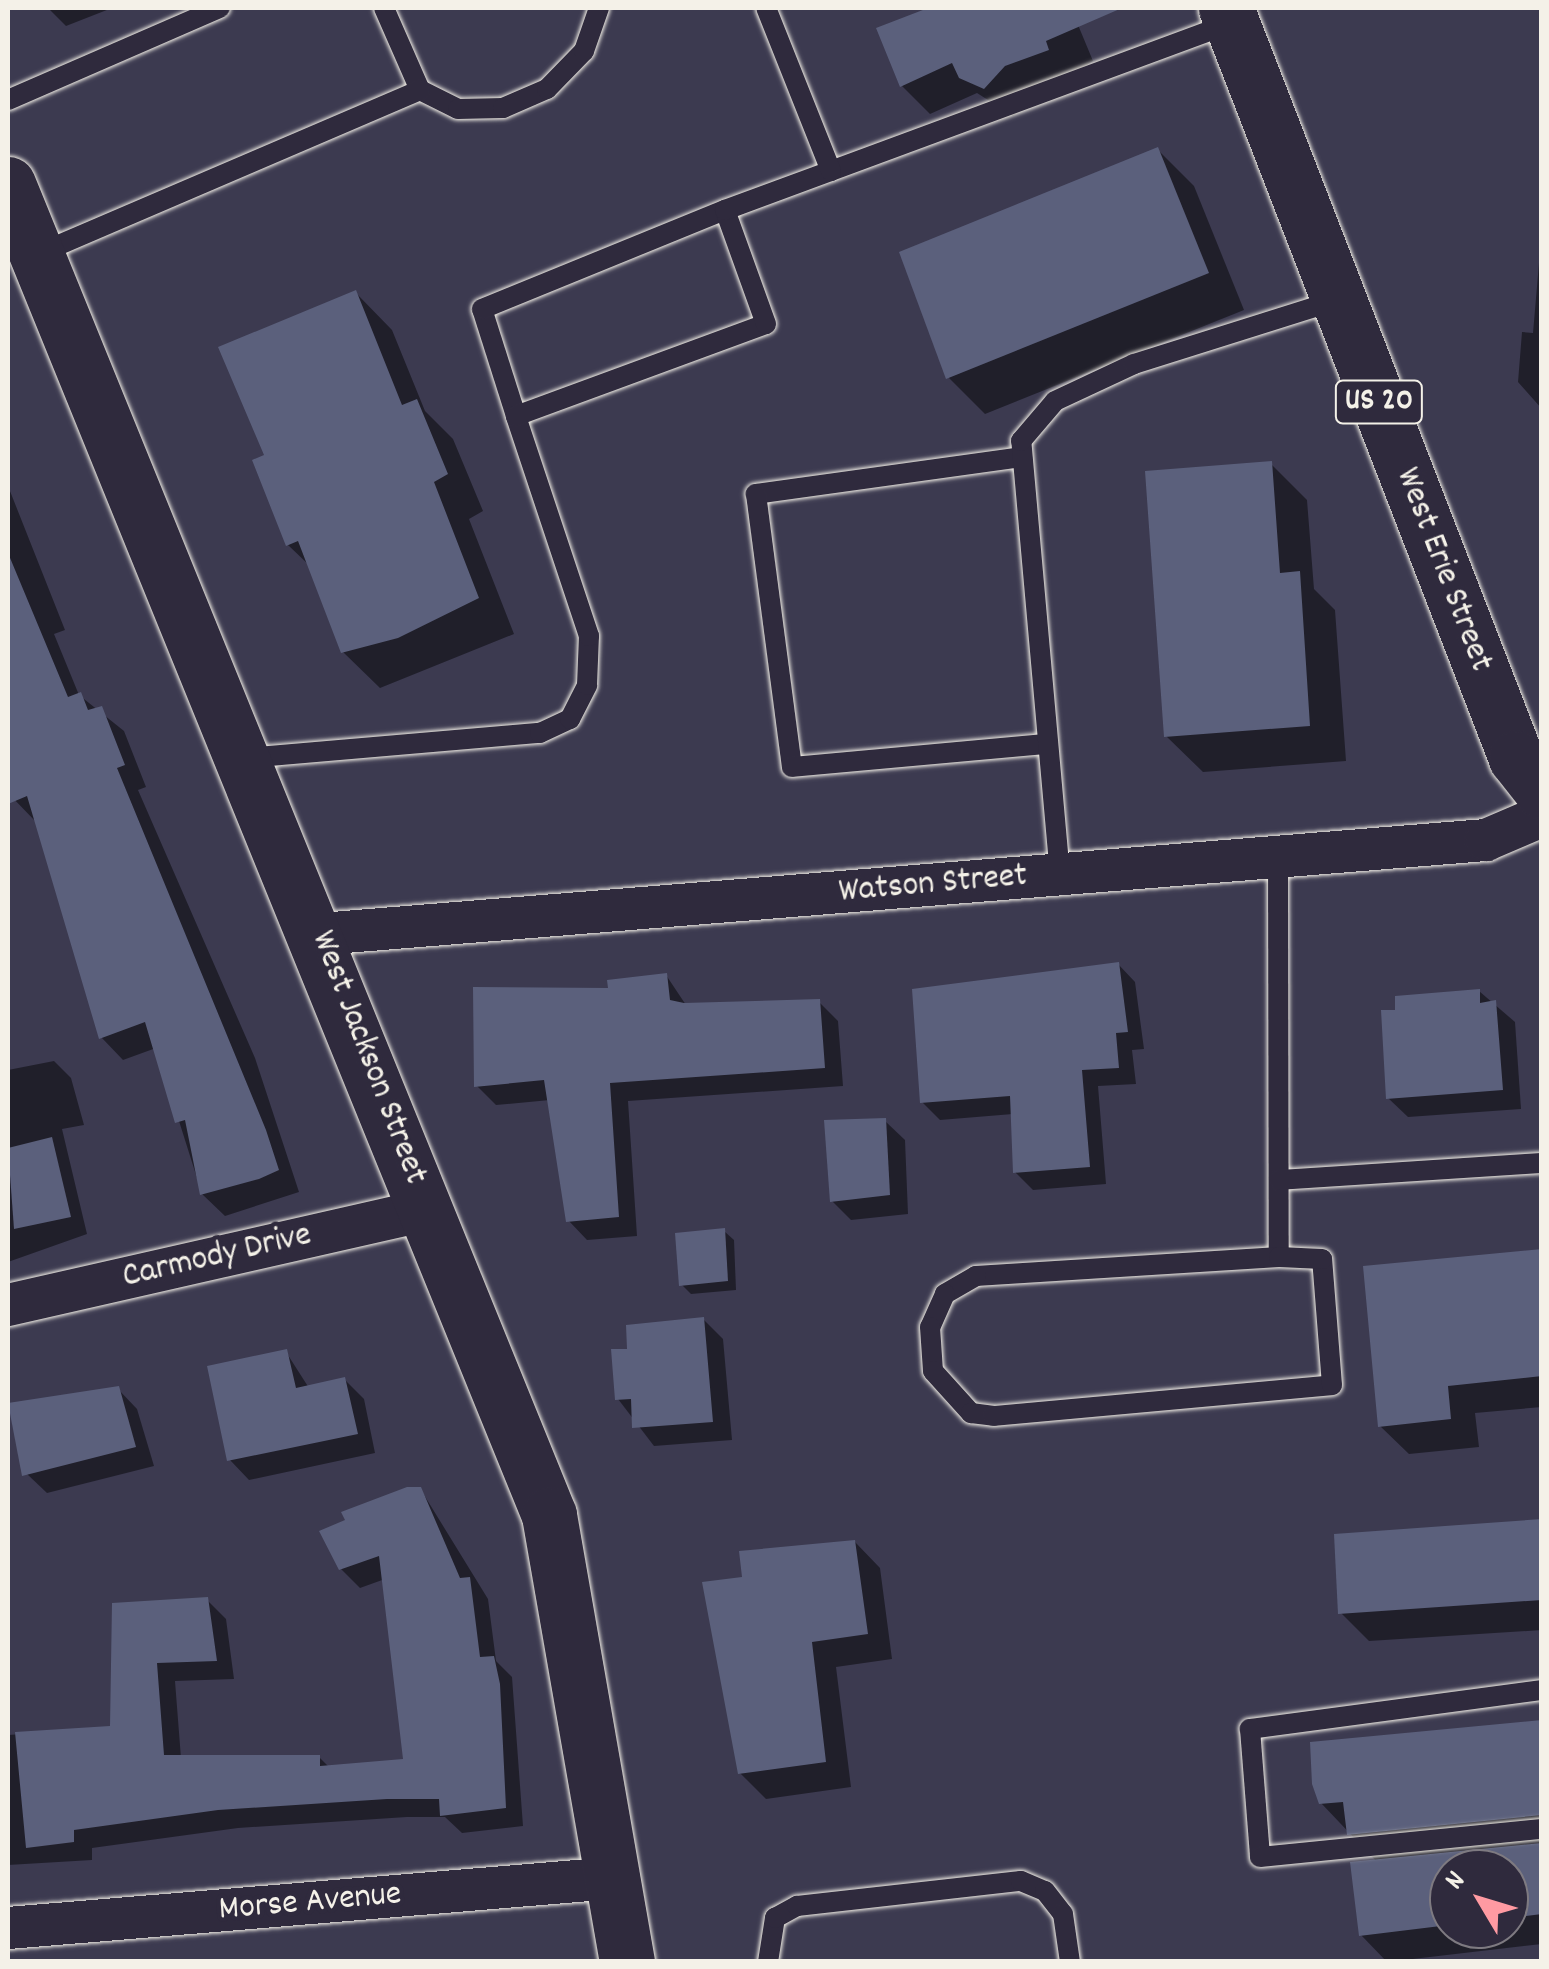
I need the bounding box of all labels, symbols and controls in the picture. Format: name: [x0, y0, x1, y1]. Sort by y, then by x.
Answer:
road number: US 20: [1334, 375, 1424, 429]
street label: West Erie Street: [1385, 462, 1501, 678]
street label: Watson Street: [837, 856, 1029, 914]
street label: West Jackson Street: [300, 925, 436, 1191]
street label: Carmody Drive: [119, 1215, 315, 1299]
north arrow: [1429, 1849, 1529, 1949]
text: N: [1437, 1864, 1477, 1900]
street label: Morse Avenue: [217, 1874, 403, 1932]

